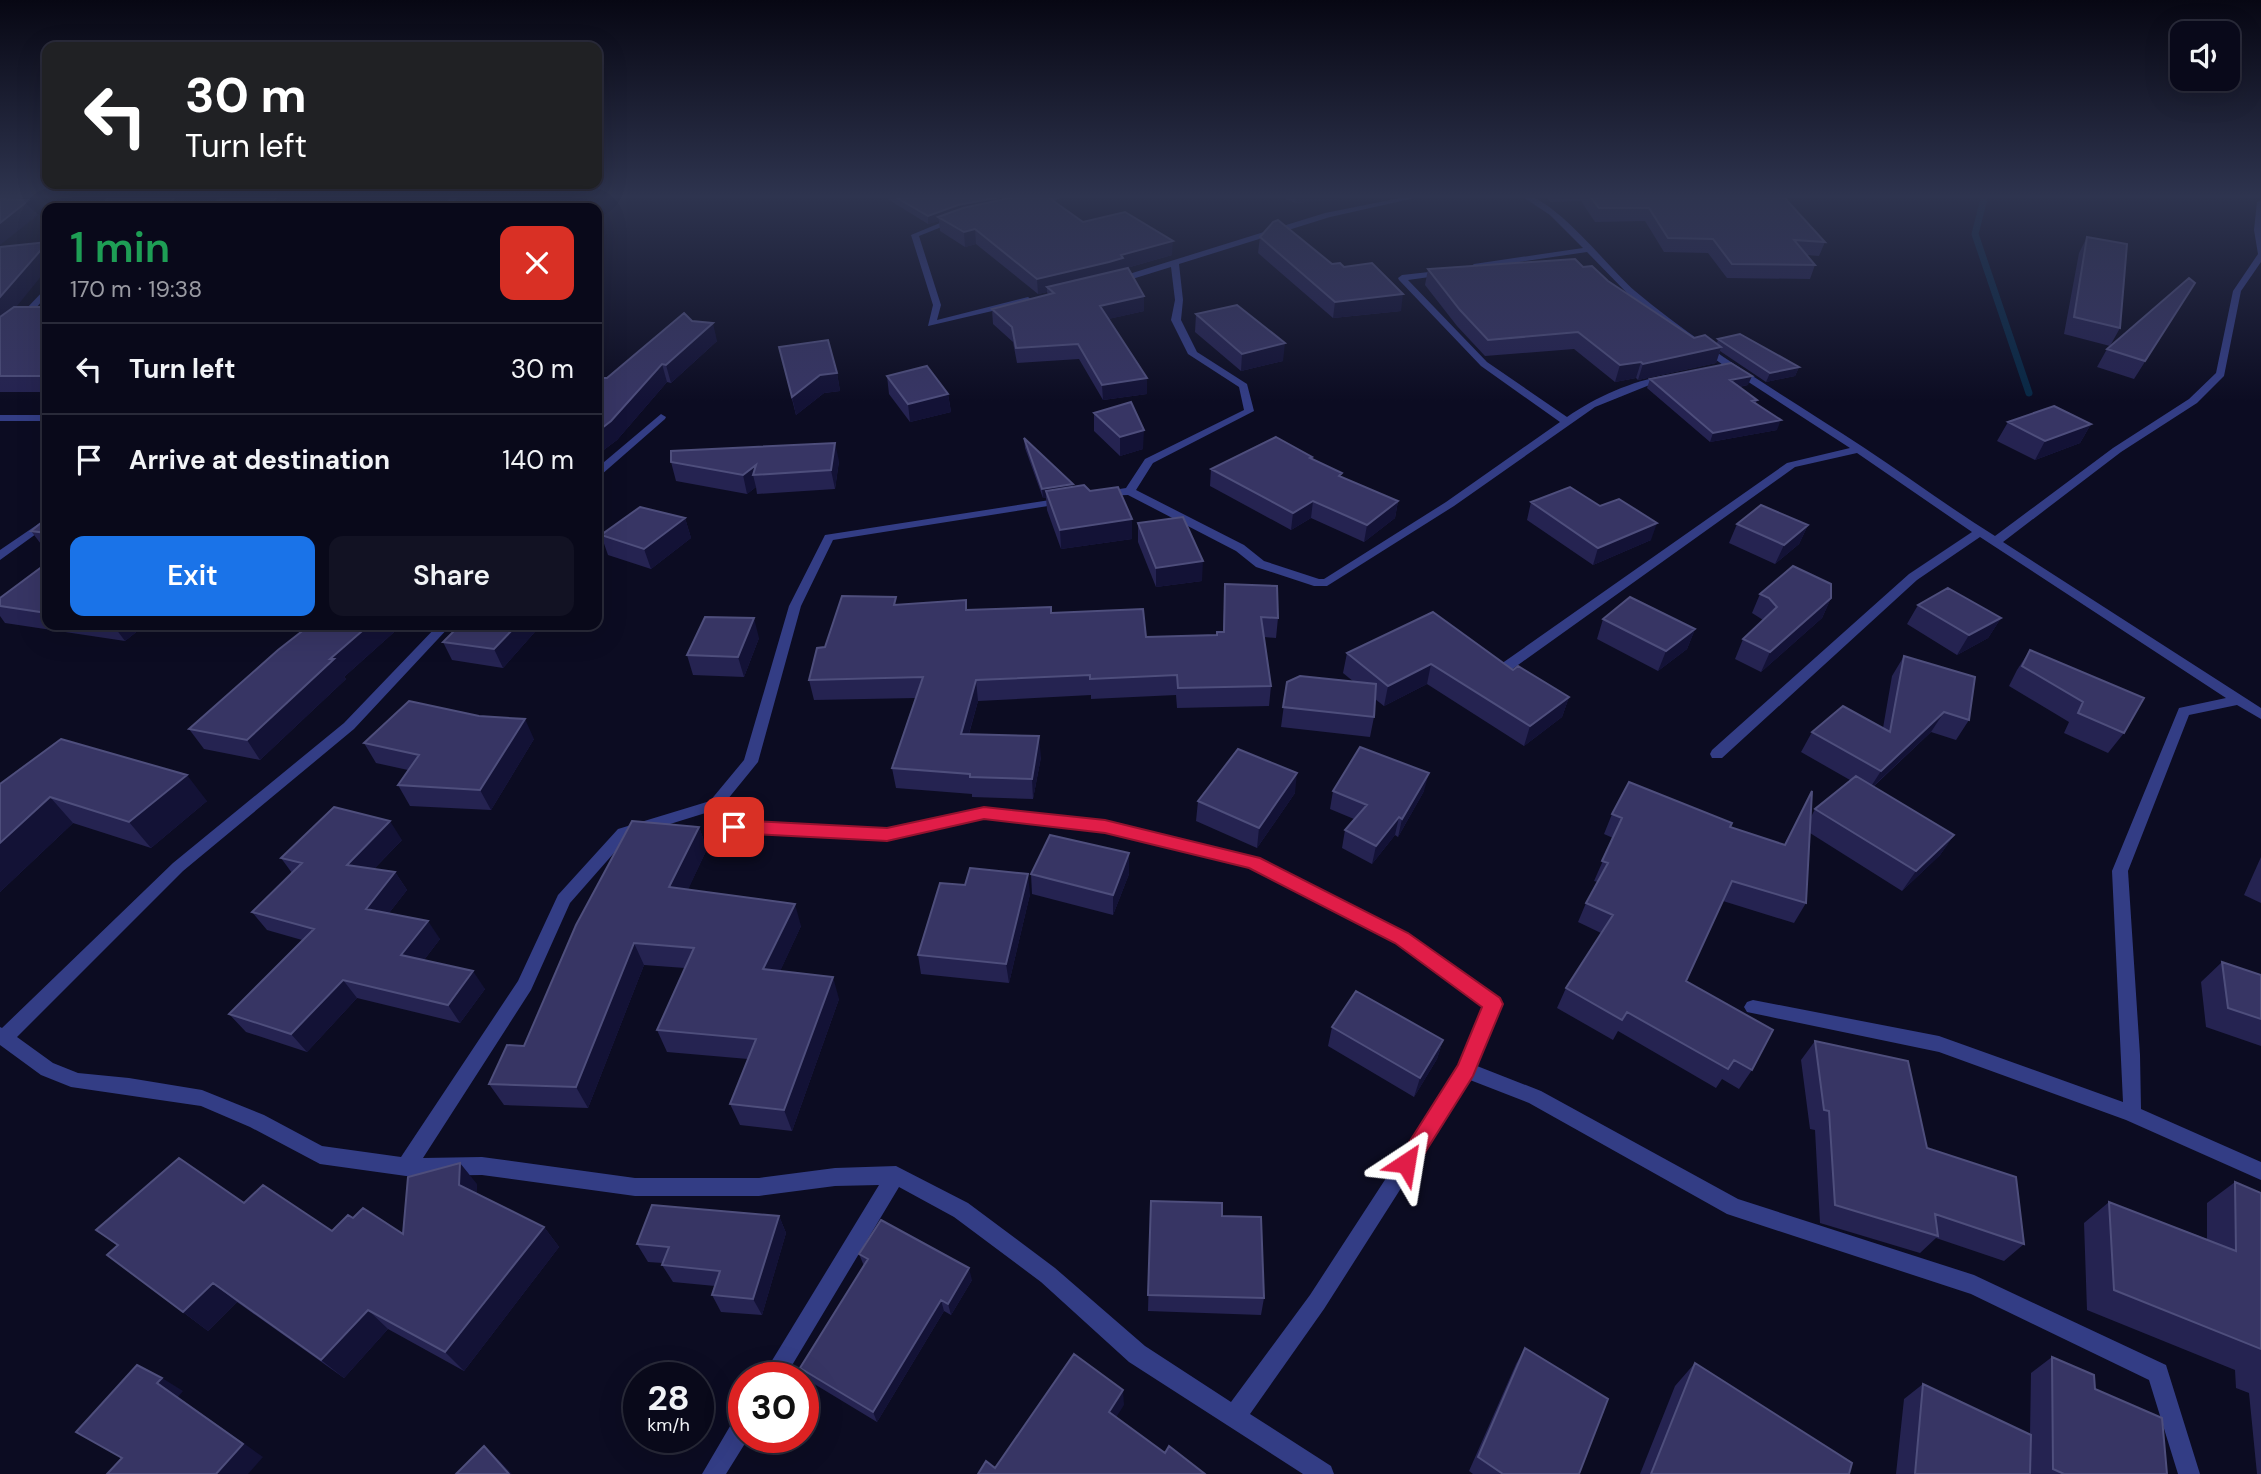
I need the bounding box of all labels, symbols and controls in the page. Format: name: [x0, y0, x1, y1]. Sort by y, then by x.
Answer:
map controls: [2170, 21, 2240, 91]
button: sound: [2170, 21, 2240, 91]
text: 30 m: [185, 63, 307, 127]
icon: left: [70, 70, 161, 161]
text: Turn left: [185, 125, 307, 167]
text: 1 min: [70, 220, 170, 275]
button: close: [500, 226, 574, 300]
text: 170 m · 19:38: [70, 274, 202, 304]
icon: left: [70, 350, 108, 388]
text: Turn left: [129, 352, 236, 386]
text: 30 m: [511, 352, 574, 386]
icon: arrive: [70, 441, 108, 479]
text: Arrive at destination: [129, 443, 390, 477]
text: 140 m: [502, 443, 574, 477]
button: Exit: [70, 536, 315, 616]
button: Share: [329, 536, 574, 616]
pin: [704, 797, 764, 857]
icon: arrive: [715, 808, 753, 846]
position arrow: [1369, 1126, 1443, 1200]
speed limit sign: 30: [728, 1362, 819, 1453]
text: 28: [647, 1375, 690, 1421]
text: km/h: [647, 1413, 690, 1437]

